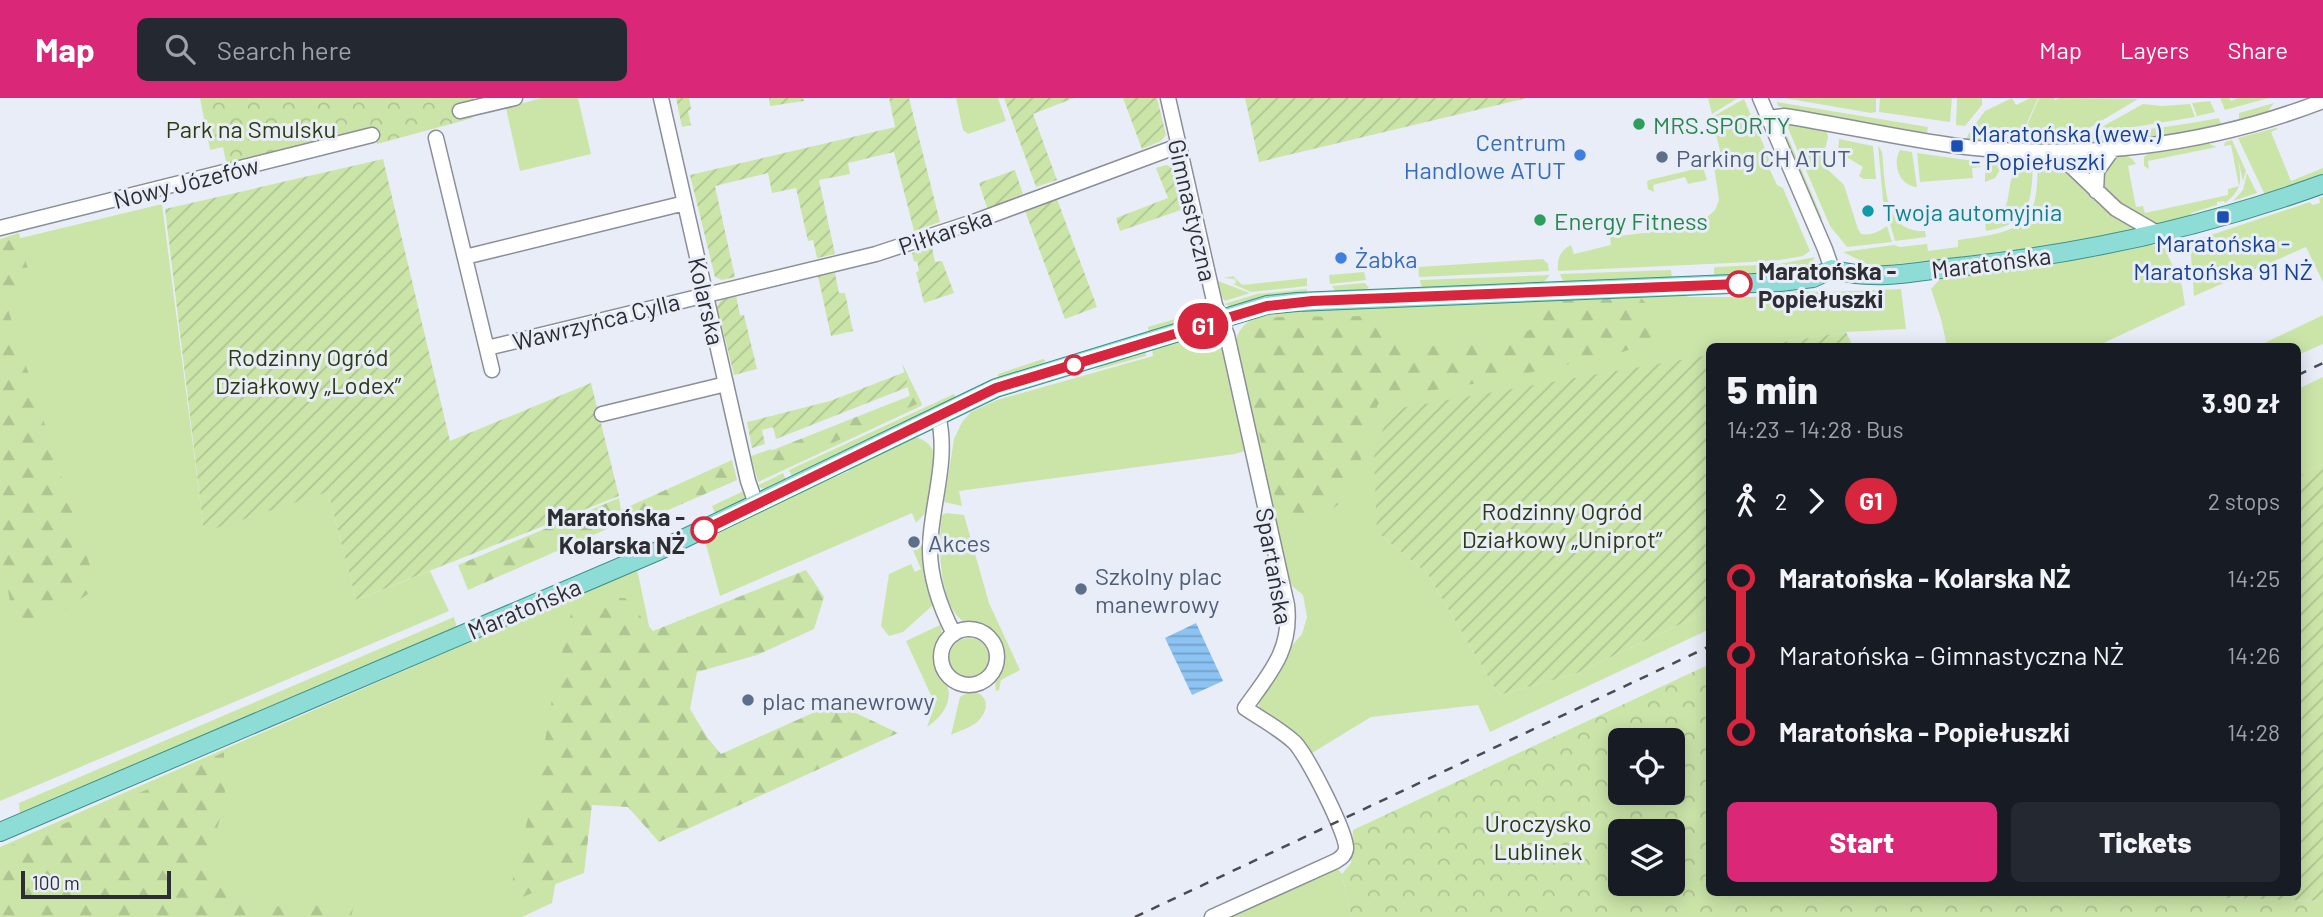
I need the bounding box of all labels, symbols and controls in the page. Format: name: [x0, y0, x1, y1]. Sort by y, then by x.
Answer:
search box: [137, 18, 627, 81]
text: Map: [35, 29, 95, 69]
icon: search: [161, 30, 199, 68]
text: Search here: [217, 34, 352, 65]
text: Map: [2039, 35, 2082, 64]
text: Layers: [2120, 35, 2189, 64]
text: Share: [2227, 35, 2288, 64]
place label: MRS.SPORTY: [1653, 110, 1790, 139]
park label: Park na Smulsku: [166, 114, 336, 143]
marker: MRS.SPORTY: [1631, 116, 1647, 132]
place label: Maratońska (wew.) - Popiełuszki: [1971, 118, 2162, 175]
place label: Centrum Handlowe ATUT: [1404, 127, 1566, 184]
street label: Gimnastyczna: [1163, 136, 1223, 284]
marker: Maratońska (wew.) - Popiełuszki: [1949, 138, 1965, 154]
place label: Parking CH ATUT: [1676, 143, 1851, 172]
marker: Centrum Handlowe ATUT: [1572, 147, 1588, 163]
marker: Parking CH ATUT: [1654, 149, 1670, 165]
street label: Nowy Józefów: [110, 150, 262, 214]
place label: Twoja automyjnia: [1882, 197, 2062, 226]
street label: Piłkarska: [894, 202, 996, 260]
marker: Twoja automyjnia: [1860, 203, 1876, 219]
place label: Energy Fitness: [1554, 206, 1708, 235]
marker: Maratońska - Maratońska 91 NŻ: [2215, 209, 2231, 225]
marker: Energy Fitness: [1532, 212, 1548, 228]
place label: Maratońska - Maratońska 91 NŻ: [2133, 228, 2313, 285]
street label: Maratońska: [1930, 240, 2052, 284]
place label: Żabka: [1355, 244, 1418, 273]
marker: Żabka: [1333, 250, 1349, 266]
street label: Kolarska: [683, 254, 731, 348]
place label: Maratońska - Popiełuszki: [1758, 256, 1897, 313]
marker: Maratońska - Popiełuszki: [1726, 271, 1752, 297]
street label: Wawrzyńca Cylla: [509, 286, 683, 356]
line badge: G1: [1172, 303, 1234, 349]
text: G1: [1191, 311, 1215, 340]
park label: Rodzinny Ogród Działkowy „Lodex”: [215, 342, 402, 399]
unlabelled marker: [1064, 355, 1084, 375]
text: 5 min: [1727, 366, 1818, 412]
text: 3.90 zł: [2202, 387, 2280, 418]
text: 14:23 – 14:28 · Bus: [1727, 415, 1903, 443]
icon: walk: [1727, 482, 1765, 520]
icon: forward: [1797, 482, 1835, 520]
text: G1: [1859, 486, 1883, 515]
text: 2: [1775, 487, 1787, 515]
text: 2 stops: [2208, 487, 2280, 515]
park label: Rodzinny Ogród Działkowy „Uniprot”: [1462, 496, 1663, 553]
place label: Maratońska - Kolarska NŻ: [547, 502, 685, 559]
street label: Spartańska: [1250, 505, 1300, 627]
marker: Maratońska - Kolarska NŻ: [691, 517, 717, 543]
place label: Akces: [928, 528, 991, 557]
marker: Akces: [906, 534, 922, 550]
place label: Szkolny plac manewrowy: [1095, 561, 1222, 618]
text: Maratońska - Kolarska NŻ: [1779, 562, 2071, 593]
text: 14:25: [2227, 564, 2280, 592]
street label: Maratońska: [463, 571, 585, 645]
marker: Szkolny plac manewrowy: [1073, 581, 1089, 597]
text: Maratońska - Gimnastyczna NŻ: [1779, 639, 2124, 670]
text: 14:26: [2227, 641, 2280, 669]
place label: plac manewrowy: [762, 686, 935, 715]
marker: plac manewrowy: [740, 692, 756, 708]
text: Maratońska - Popiełuszki: [1779, 716, 2070, 747]
text: 14:28: [2227, 718, 2280, 746]
map controls: [1608, 728, 1685, 896]
button: locate: [1608, 728, 1685, 805]
button: Start: [1727, 802, 1997, 882]
button: Tickets: [2011, 802, 2280, 882]
park label: Uroczysko Lublinek: [1485, 808, 1592, 865]
button: layers: [1608, 819, 1685, 896]
scale bar: [21, 868, 172, 900]
text: 100 m: [32, 871, 80, 894]

